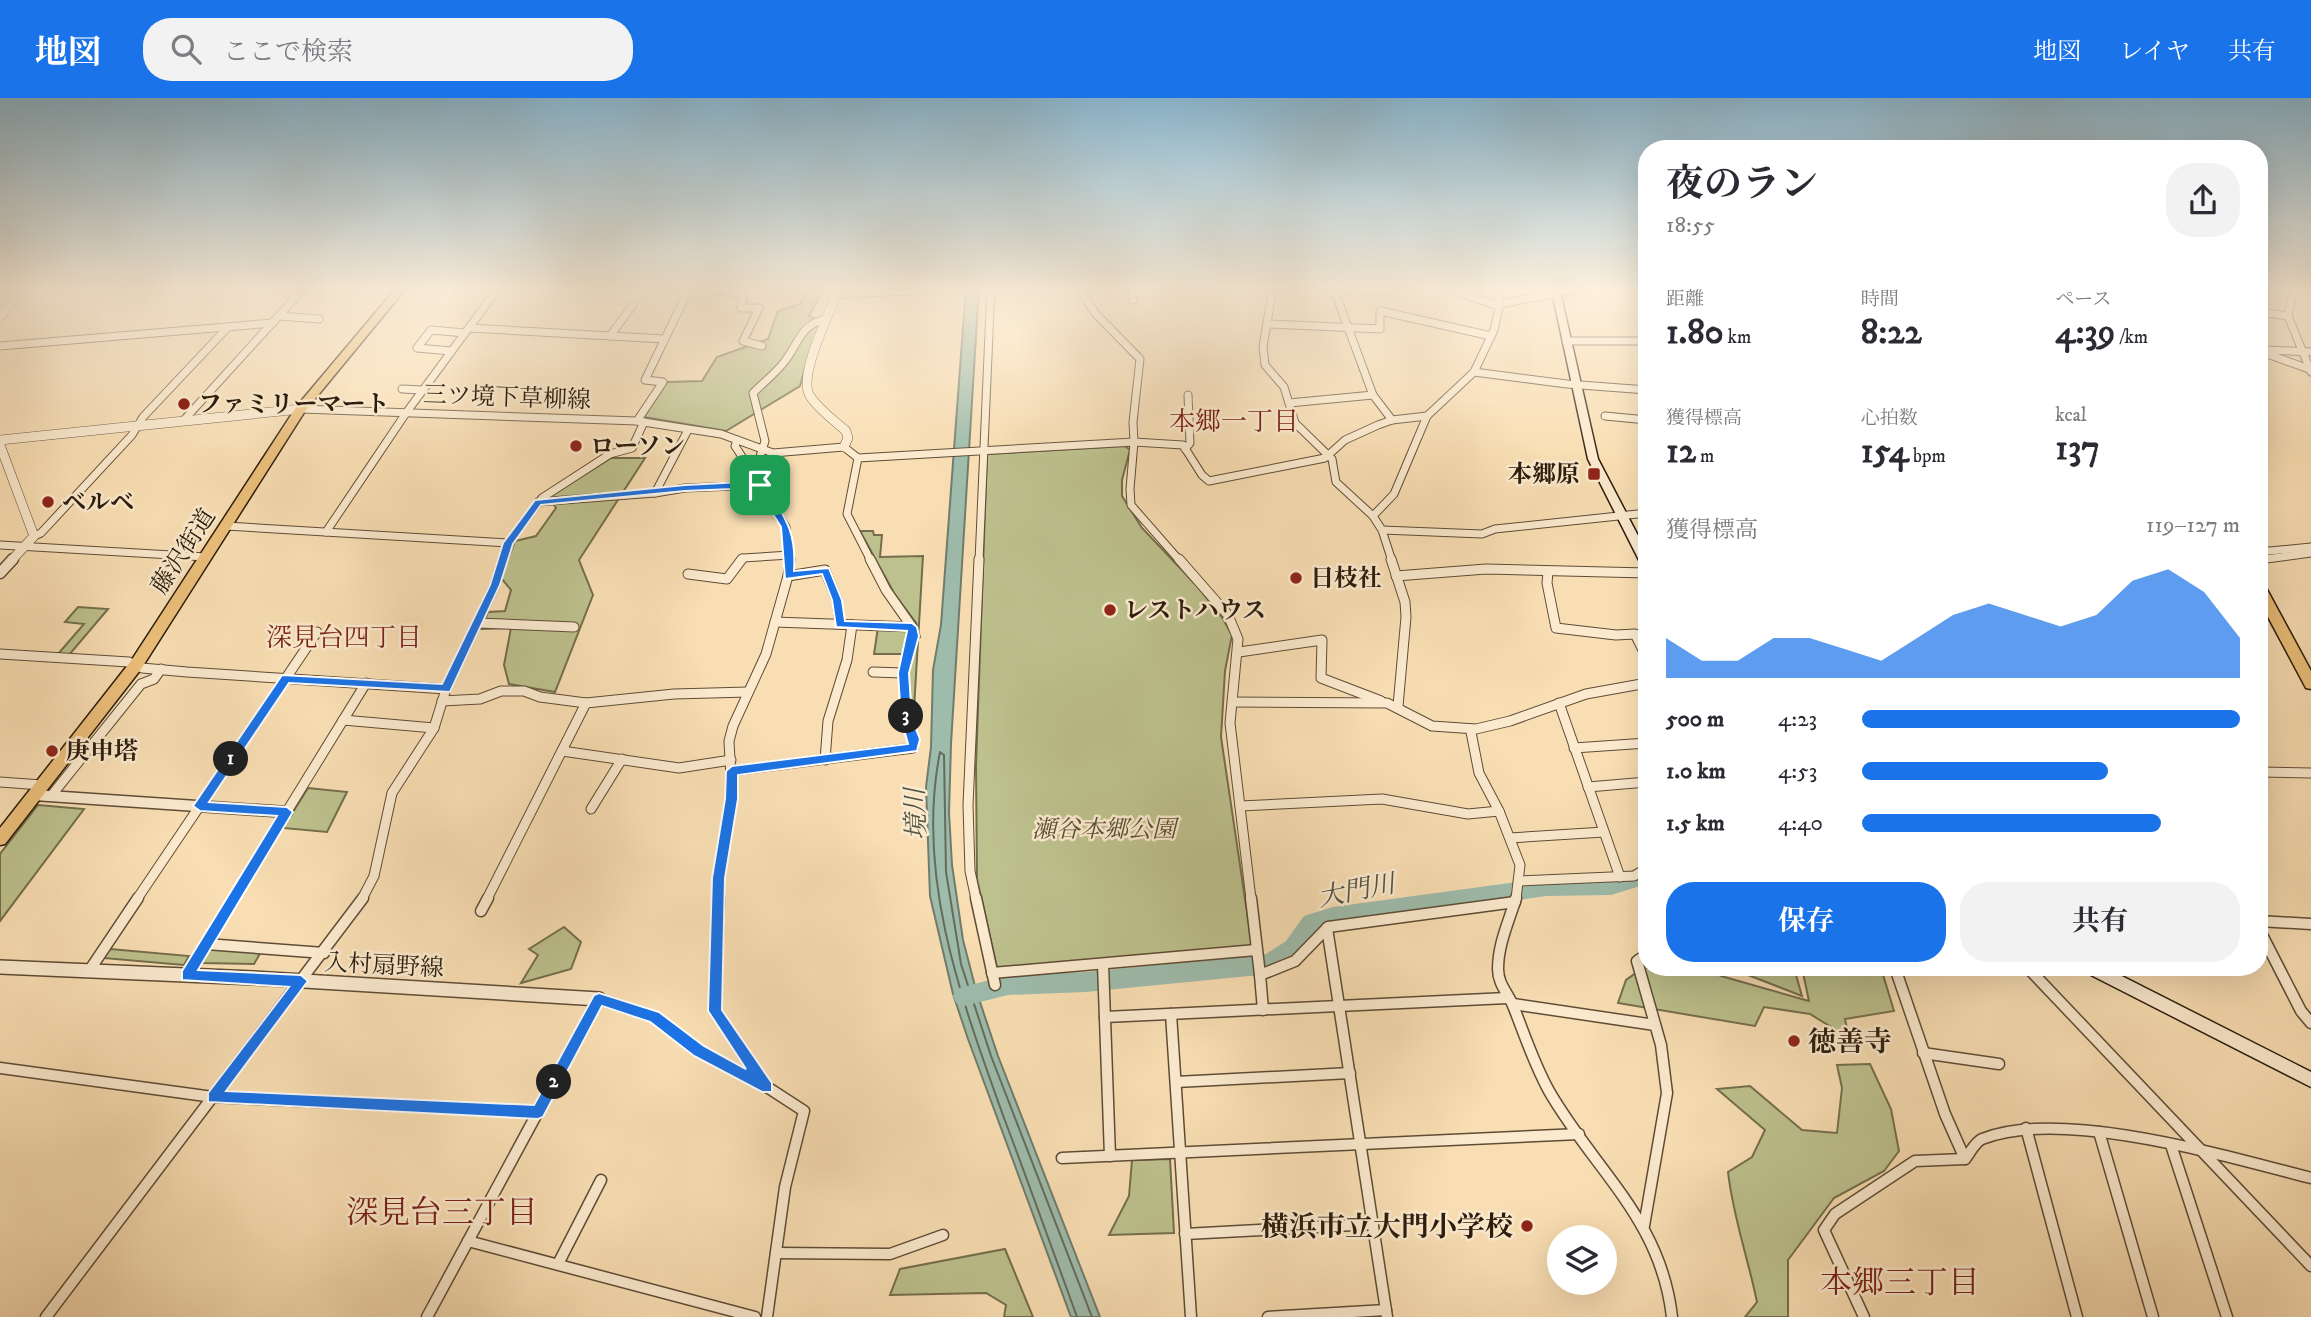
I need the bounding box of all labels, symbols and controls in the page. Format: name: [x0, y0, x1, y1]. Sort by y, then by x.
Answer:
search box: [143, 18, 633, 81]
icon: search: [167, 30, 205, 68]
text: 地図: [35, 33, 101, 74]
text: ここで検索: [223, 36, 353, 69]
text: 地図: [2033, 37, 2081, 67]
text: レイヤ: [2119, 37, 2190, 67]
text: 共有: [2228, 37, 2276, 67]
text: 夜のラン: [1666, 161, 1818, 209]
button: share: [2166, 163, 2240, 237]
text: 18:55: [1666, 211, 1715, 240]
text: 距離: [1666, 288, 1704, 311]
text: 時間: [1861, 288, 1899, 311]
text: ペース: [2055, 288, 2111, 311]
text: 1.80: [1666, 311, 1724, 355]
text: 8:22: [1861, 311, 1922, 355]
text: 4:39: [2055, 311, 2115, 355]
text: km: [1724, 326, 1751, 349]
text: /km: [2115, 326, 2148, 349]
street label: 三ツ境下草柳線: [422, 380, 591, 416]
place label: ファミリーマート: [198, 390, 390, 420]
marker: ファミリーマート: [176, 396, 192, 412]
text: kcal: [2055, 404, 2087, 427]
district label: 本郷一丁目: [1169, 406, 1299, 439]
text: 獲得標高: [1666, 407, 1742, 430]
text: 心拍数: [1861, 407, 1918, 430]
text: 137: [2055, 427, 2100, 471]
text: 12: [1666, 430, 1696, 474]
text: 154: [1861, 430, 1909, 474]
place label: ローソン: [590, 432, 685, 462]
marker: ローソン: [568, 438, 584, 454]
text: m: [1696, 445, 1714, 468]
text: bpm: [1909, 445, 1946, 468]
pin: [730, 455, 790, 515]
place label: 本郷原: [1508, 460, 1580, 490]
icon: arrive: [741, 466, 779, 504]
marker: 本郷原: [1586, 466, 1602, 482]
place label: ベルベ: [62, 488, 134, 518]
marker: ベルベ: [40, 494, 56, 510]
street label: 藤沢街道: [145, 503, 223, 600]
text: 119–127 m: [2146, 511, 2240, 540]
text: 獲得標高: [1666, 516, 1758, 545]
place label: 日枝社: [1310, 564, 1382, 594]
marker: 日枝社: [1288, 570, 1304, 586]
place label: レストハウス: [1124, 596, 1266, 626]
marker: レストハウス: [1102, 602, 1118, 618]
district label: 深見台四丁目: [266, 622, 422, 655]
pin: 3: [888, 698, 923, 734]
text: 3: [902, 704, 909, 727]
text: 500 m: [1666, 705, 1724, 734]
text: 4:23: [1778, 705, 1817, 734]
place label: 庚申塔: [66, 737, 138, 767]
pin: 1: [214, 742, 248, 776]
marker: 庚申塔: [44, 743, 60, 759]
text: 1: [227, 747, 234, 770]
text: 1.0 km: [1666, 757, 1726, 786]
text: 4:53: [1778, 757, 1817, 786]
water label: 境川: [899, 784, 934, 841]
text: 1.5 km: [1666, 809, 1725, 838]
text: 4:40: [1778, 809, 1823, 838]
park label: 瀬谷本郷公園: [1032, 815, 1180, 845]
water label: 大門川: [1315, 867, 1401, 915]
button: 保存: [1666, 882, 1946, 962]
button: 共有: [1960, 882, 2240, 962]
street label: 入村扇野線: [323, 948, 445, 984]
place label: 徳善寺: [1808, 1025, 1892, 1060]
marker: 徳善寺: [1786, 1033, 1802, 1049]
pin: 2: [536, 1065, 572, 1100]
text: 2: [549, 1070, 558, 1093]
district label: 深見台三丁目: [346, 1194, 538, 1234]
place label: 横浜市立大門小学校: [1261, 1210, 1513, 1245]
marker: 横浜市立大門小学校: [1519, 1218, 1535, 1234]
map controls: [1547, 1225, 1617, 1295]
button: layers: [1547, 1225, 1617, 1295]
district label: 本郷三丁目: [1820, 1264, 1980, 1304]

